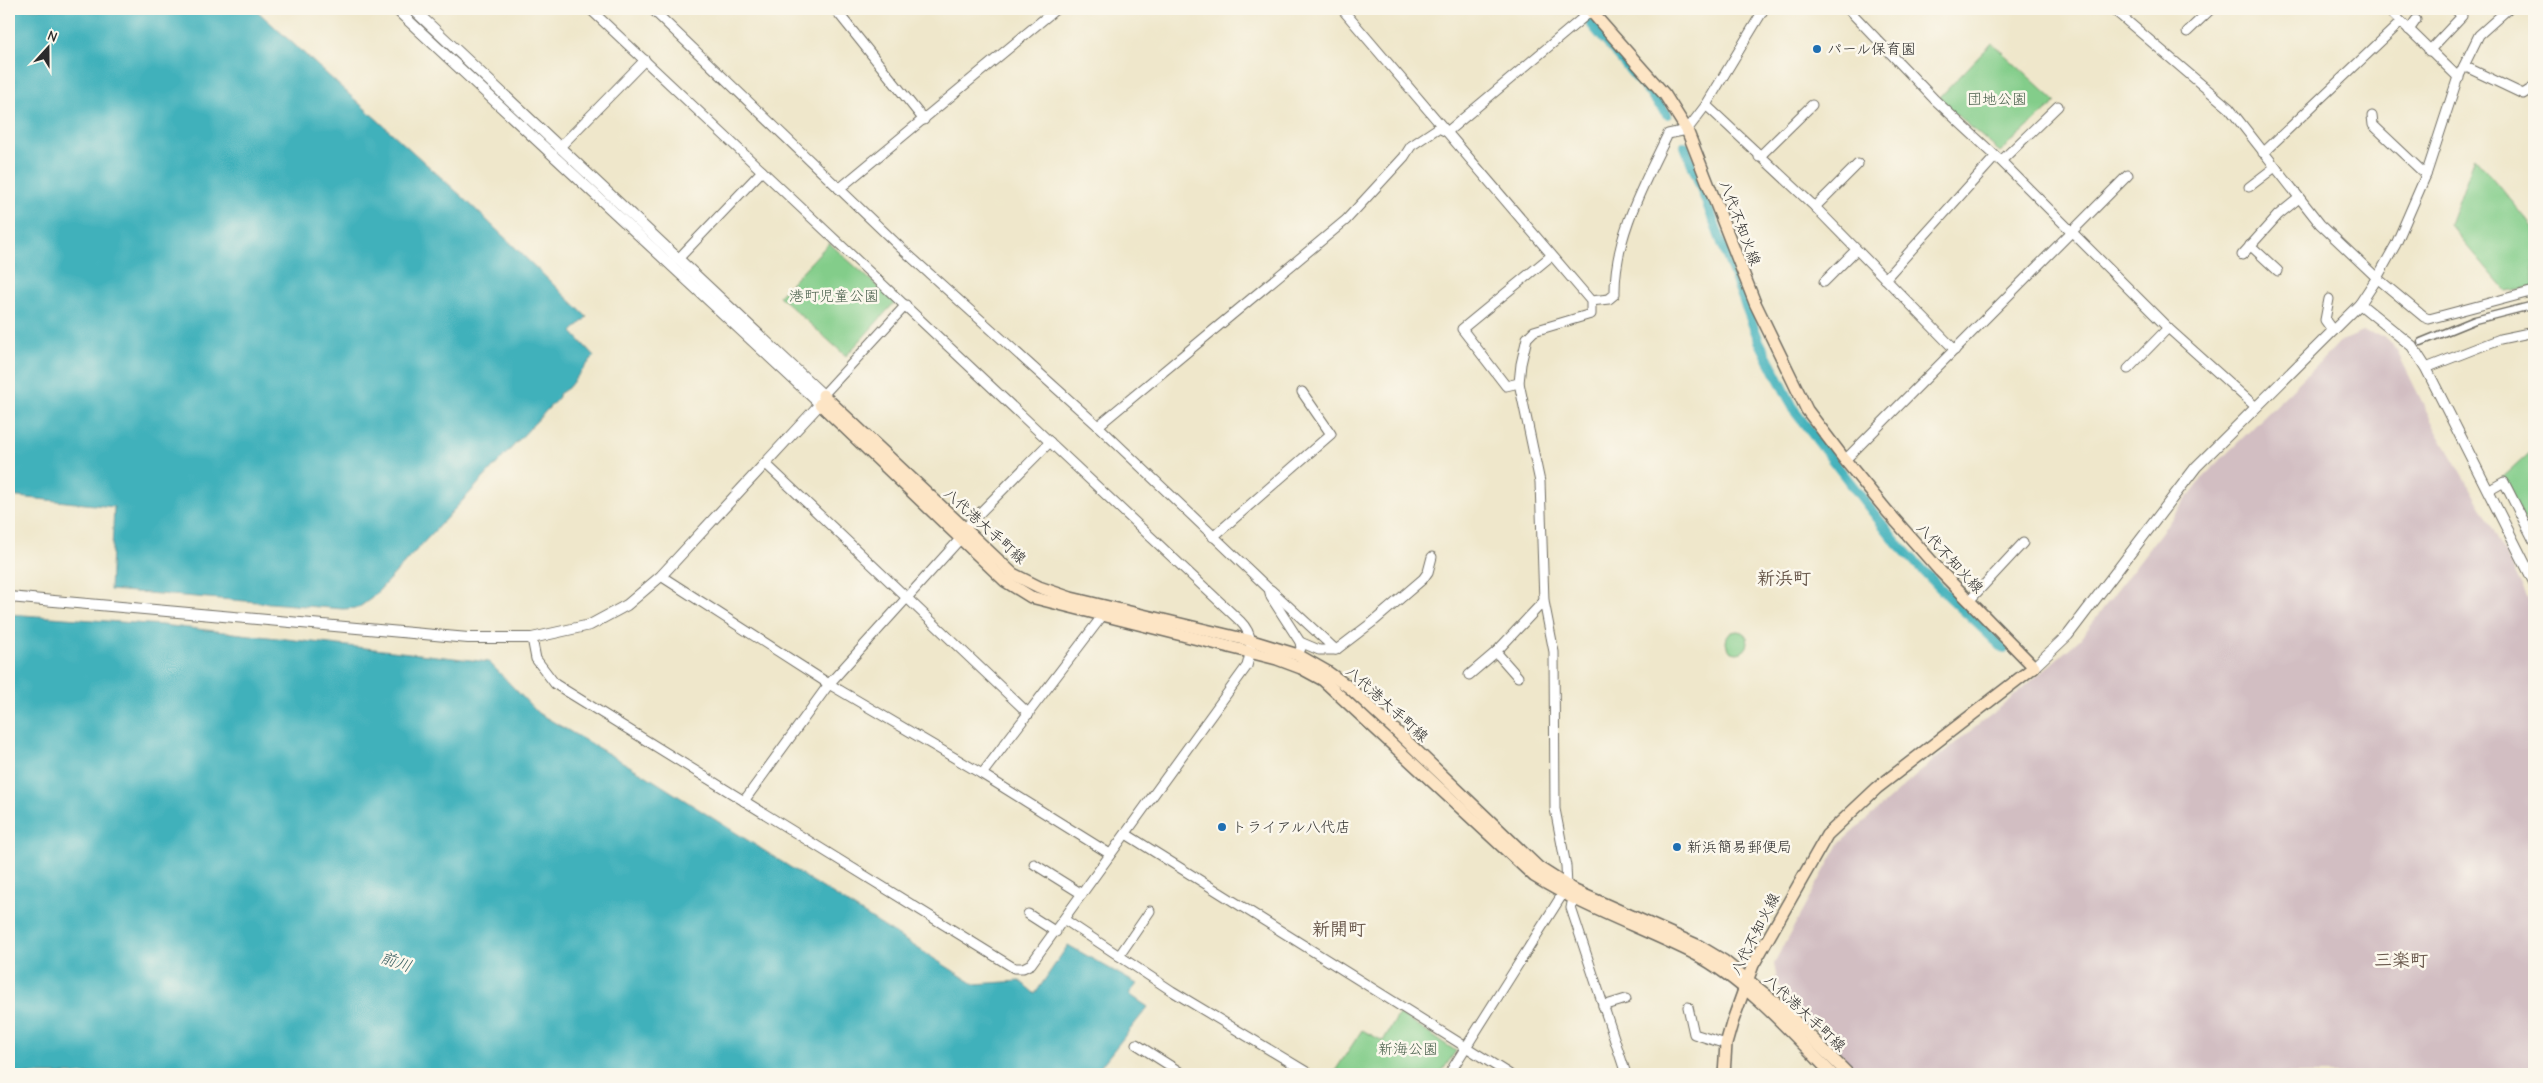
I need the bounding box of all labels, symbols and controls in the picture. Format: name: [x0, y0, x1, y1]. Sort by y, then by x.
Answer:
north arrow: [22, 22, 72, 72]
text: N: [45, 27, 60, 46]
place label: パール保育園: [1827, 40, 1916, 58]
marker: パール保育園: [1811, 43, 1823, 55]
park label: 団地公園: [1967, 90, 2027, 108]
street label: 八代不知火線: [1715, 178, 1765, 268]
park label: 港町児童公園: [789, 287, 879, 305]
street label: 八代港大手町線: [940, 484, 1030, 568]
street label: 八代不知火線: [1913, 519, 1987, 597]
district label: 新浜町: [1757, 568, 1811, 589]
street label: 八代港大手町線: [1342, 662, 1432, 746]
place label: トライアル八代店: [1232, 818, 1351, 836]
marker: トライアル八代店: [1216, 821, 1228, 833]
place label: 新浜簡易郵便局: [1687, 838, 1792, 856]
marker: 新浜簡易郵便局: [1671, 841, 1683, 853]
street label: 八代不知火線: [1727, 890, 1783, 978]
district label: 新開町: [1312, 919, 1366, 940]
water label: 前川: [378, 948, 414, 976]
district label: 三楽町: [2374, 950, 2428, 971]
street label: 八代港大手町線: [1760, 971, 1850, 1055]
park label: 新海公園: [1378, 1040, 1438, 1058]

